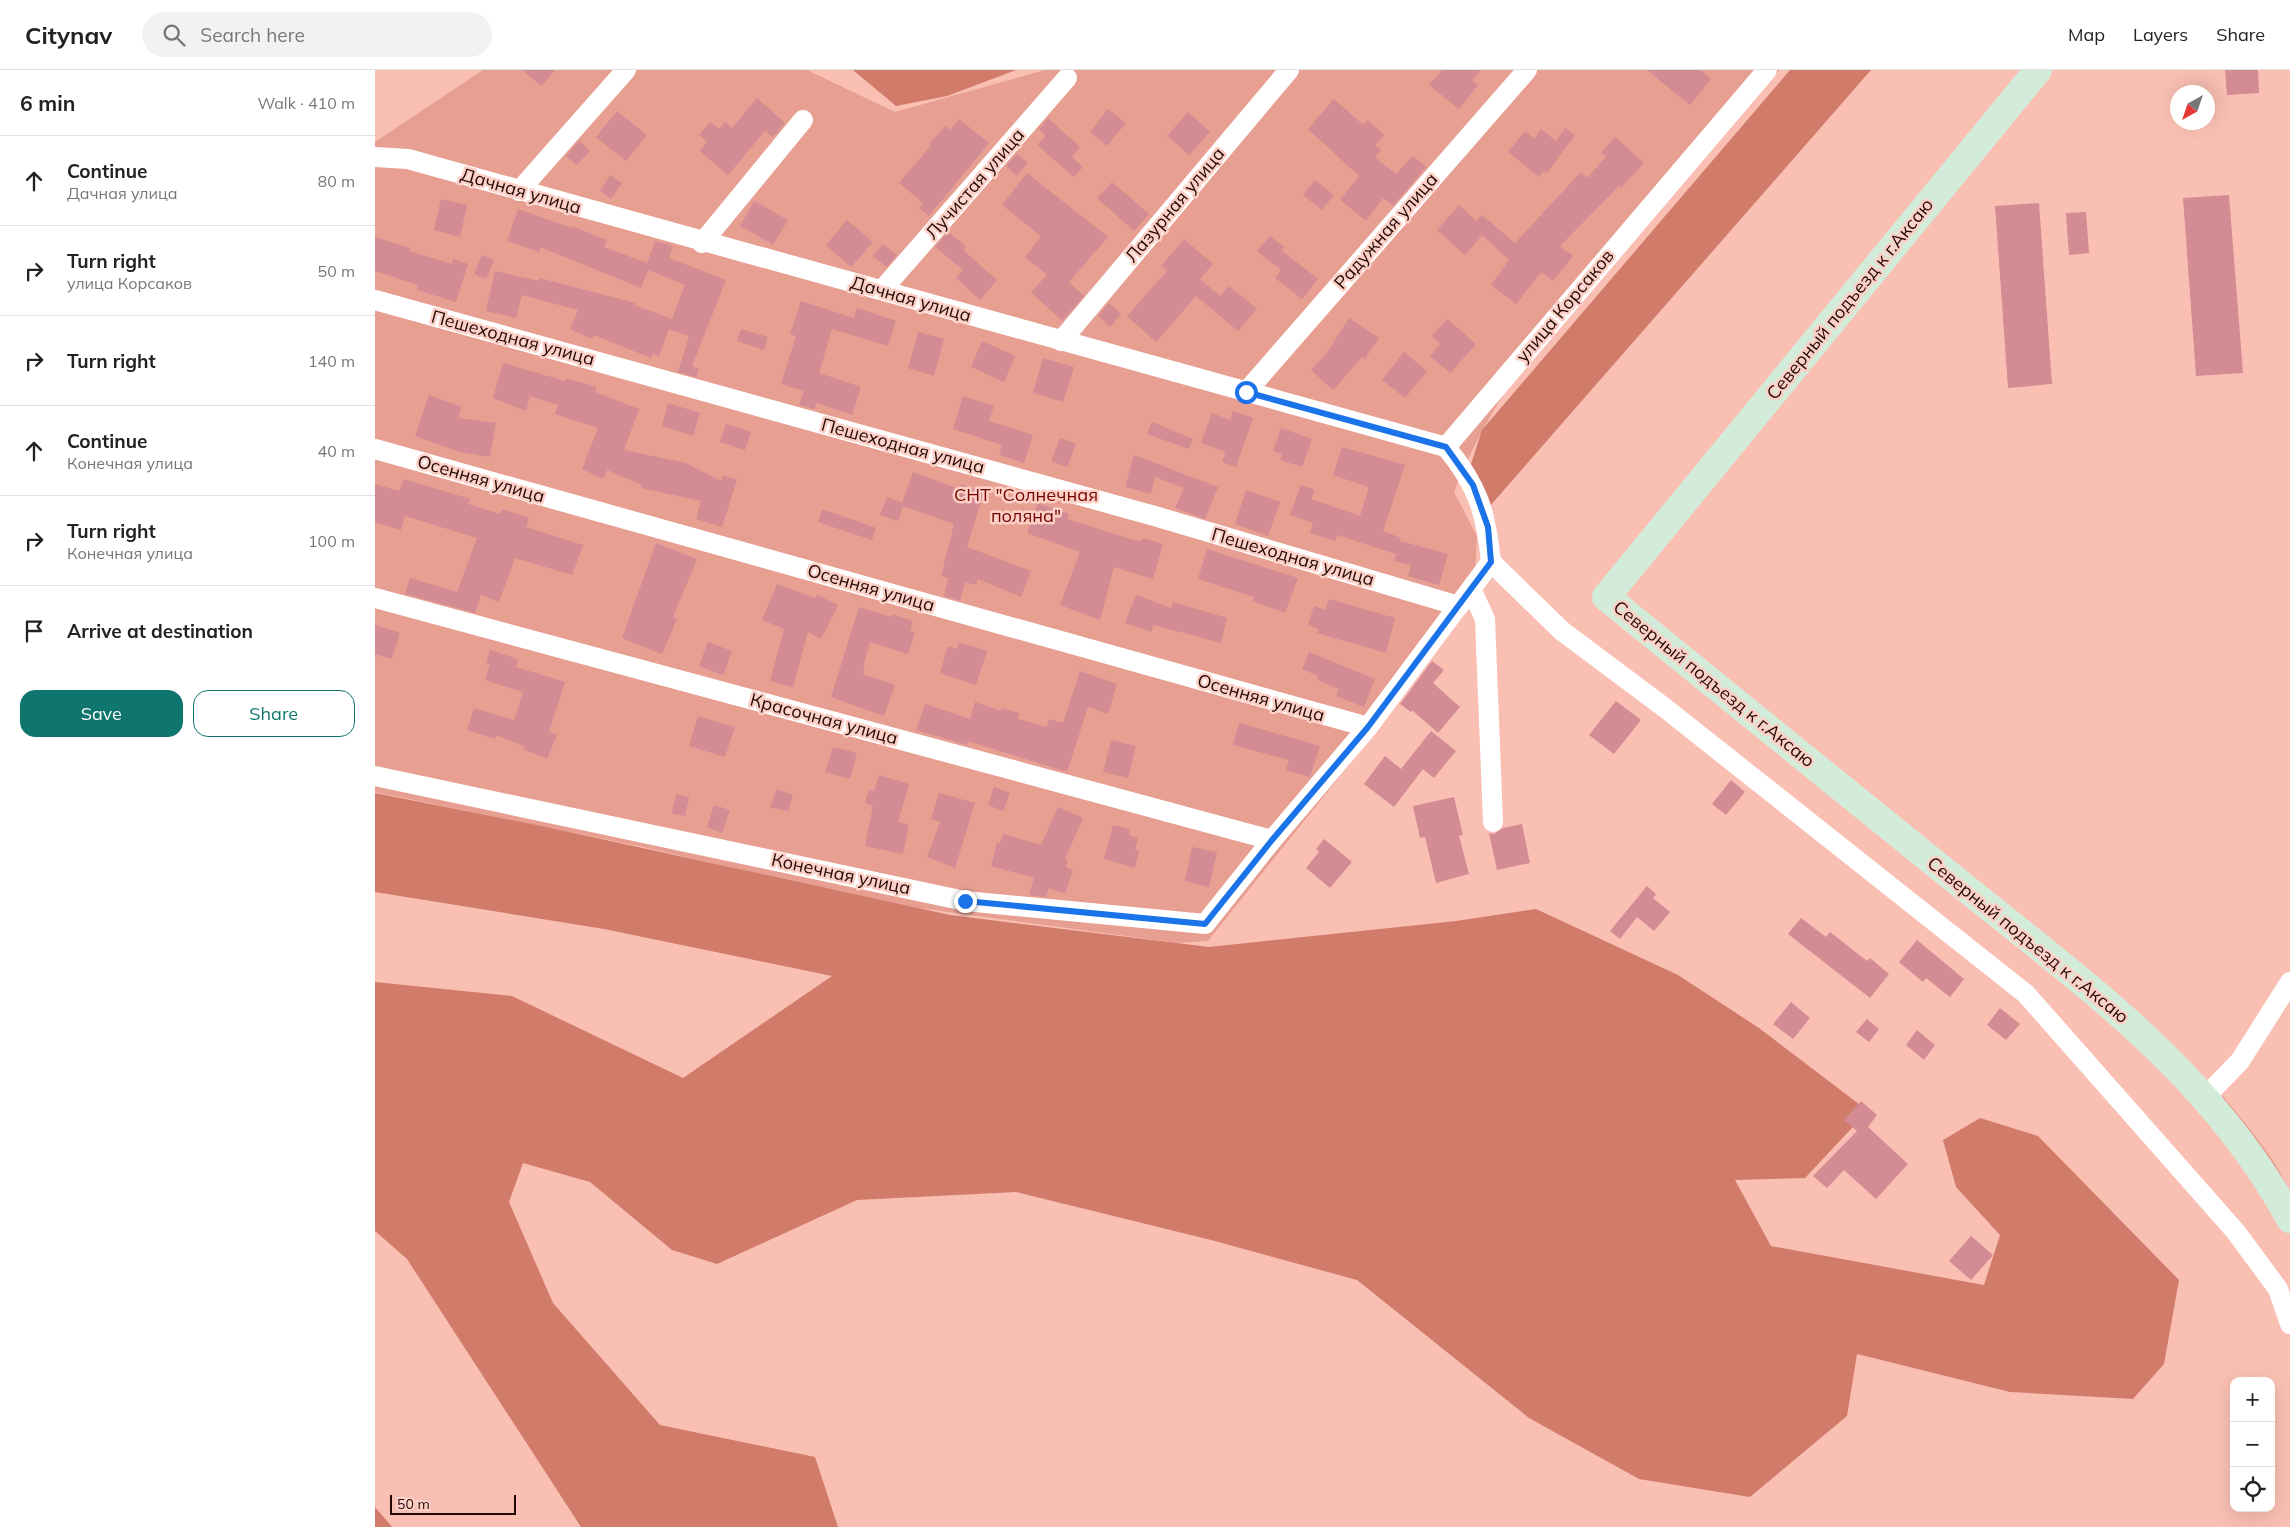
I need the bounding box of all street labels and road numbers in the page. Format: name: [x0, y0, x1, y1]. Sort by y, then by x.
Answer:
street label: Лучистая улица: [920, 123, 1029, 244]
street label: Лазурная улица: [1120, 142, 1229, 267]
street label: Дачная улица: [458, 162, 584, 219]
street label: Радужная улица: [1329, 168, 1442, 293]
street label: Северный подъезд к г.Аксаю: [1761, 193, 1938, 404]
street label: улица Корсаков: [1511, 244, 1619, 367]
street label: Дачная улица: [848, 270, 974, 327]
street label: Пешеходная улица: [429, 305, 597, 370]
street label: Пешеходная улица: [819, 413, 987, 478]
street label: Осенняя улица: [415, 449, 547, 508]
street label: Пешеходная улица: [1209, 522, 1377, 591]
street label: Осенняя улица: [805, 558, 937, 617]
street label: Северный подъезд к г.Аксаю: [1609, 595, 1820, 772]
street label: Осенняя улица: [1195, 668, 1327, 727]
street label: Красочная улица: [748, 688, 901, 749]
street label: Конечная улица: [769, 848, 913, 900]
street label: Северный подъезд к г.Аксаю: [1923, 851, 2134, 1028]

